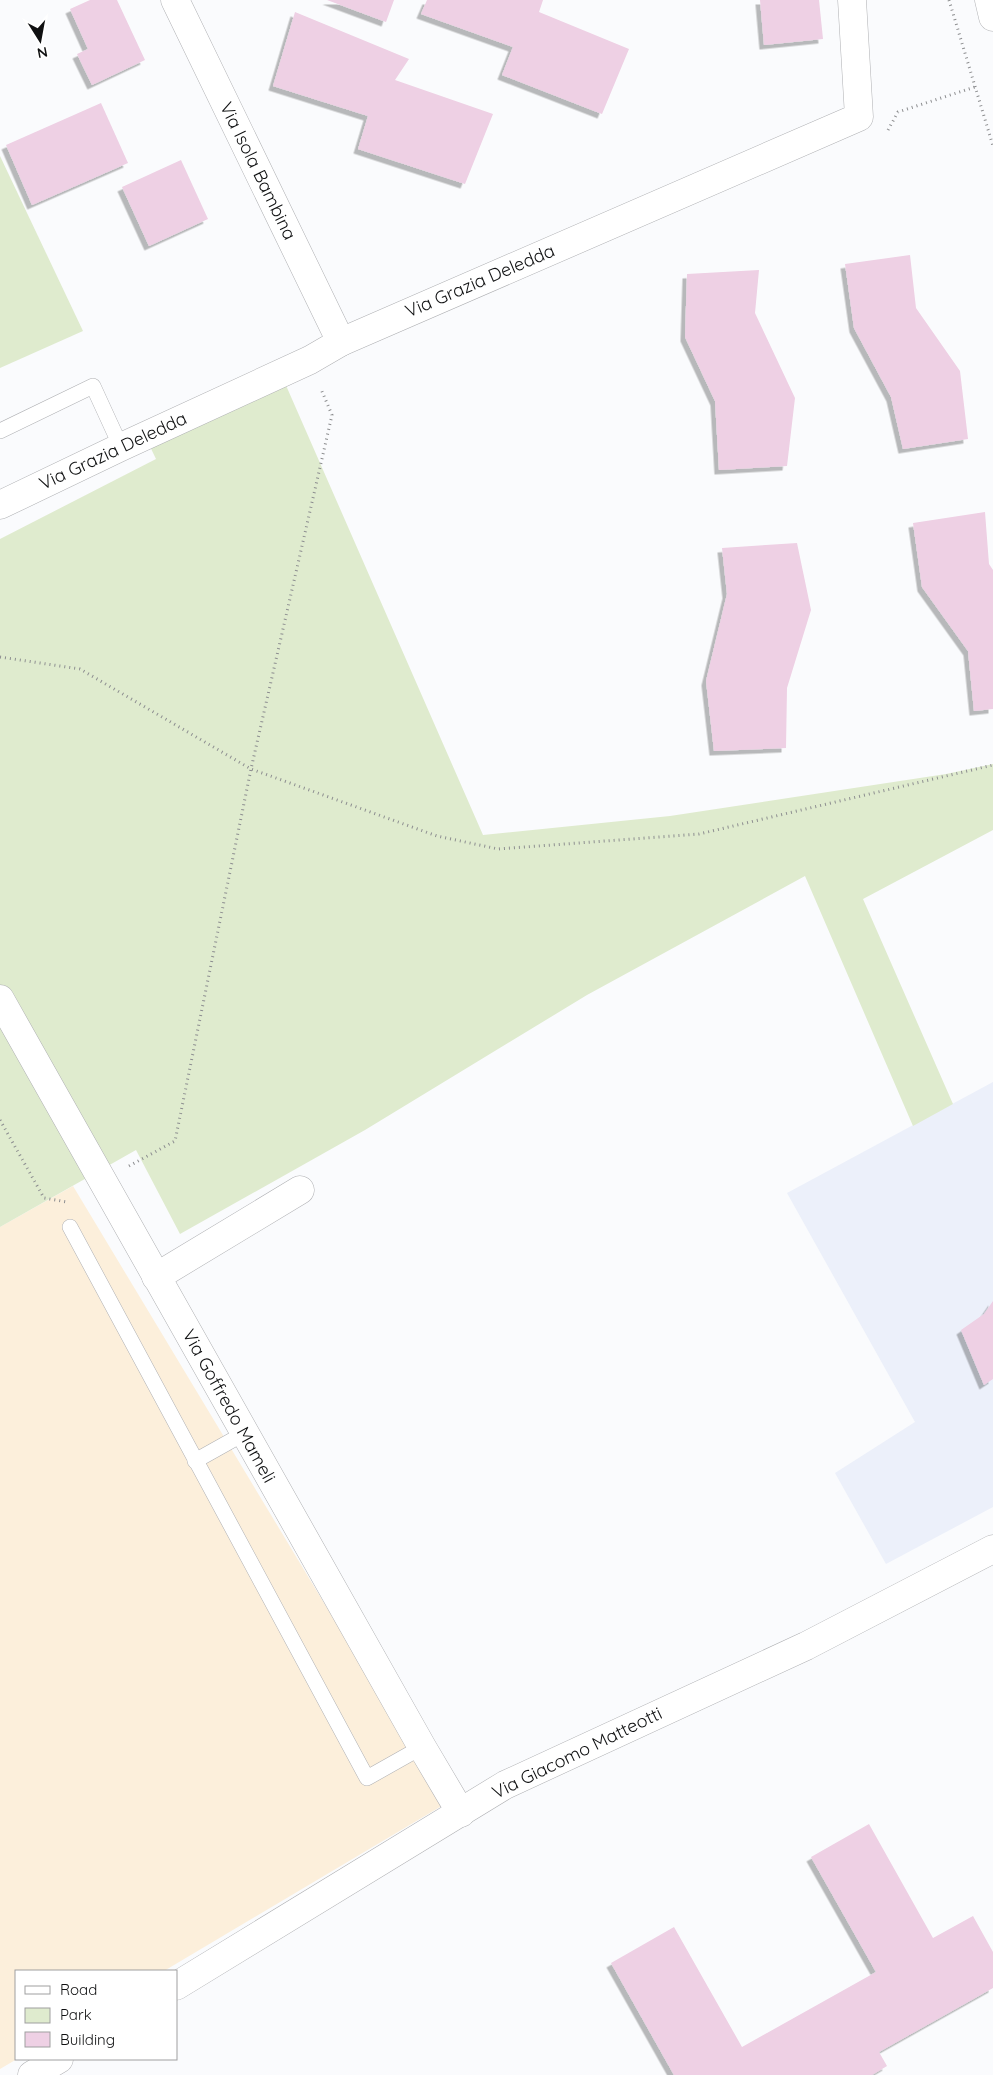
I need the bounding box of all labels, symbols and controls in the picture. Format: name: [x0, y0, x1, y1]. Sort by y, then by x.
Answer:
north arrow: [15, 15, 65, 65]
text: N: [36, 43, 49, 63]
street label: Via Isola Bambina: [215, 98, 302, 243]
street label: Via Grazia Deledda: [402, 239, 558, 322]
street label: Via Grazia Deledda: [35, 406, 190, 495]
street label: Via Goffredo Mameli: [178, 1325, 281, 1486]
street label: Via Giacomo Matteotti: [488, 1701, 666, 1804]
legend: [15, 1970, 178, 2060]
text: Road: [60, 1980, 97, 1999]
text: Park: [60, 2005, 92, 2024]
text: Building: [60, 2030, 115, 2049]

